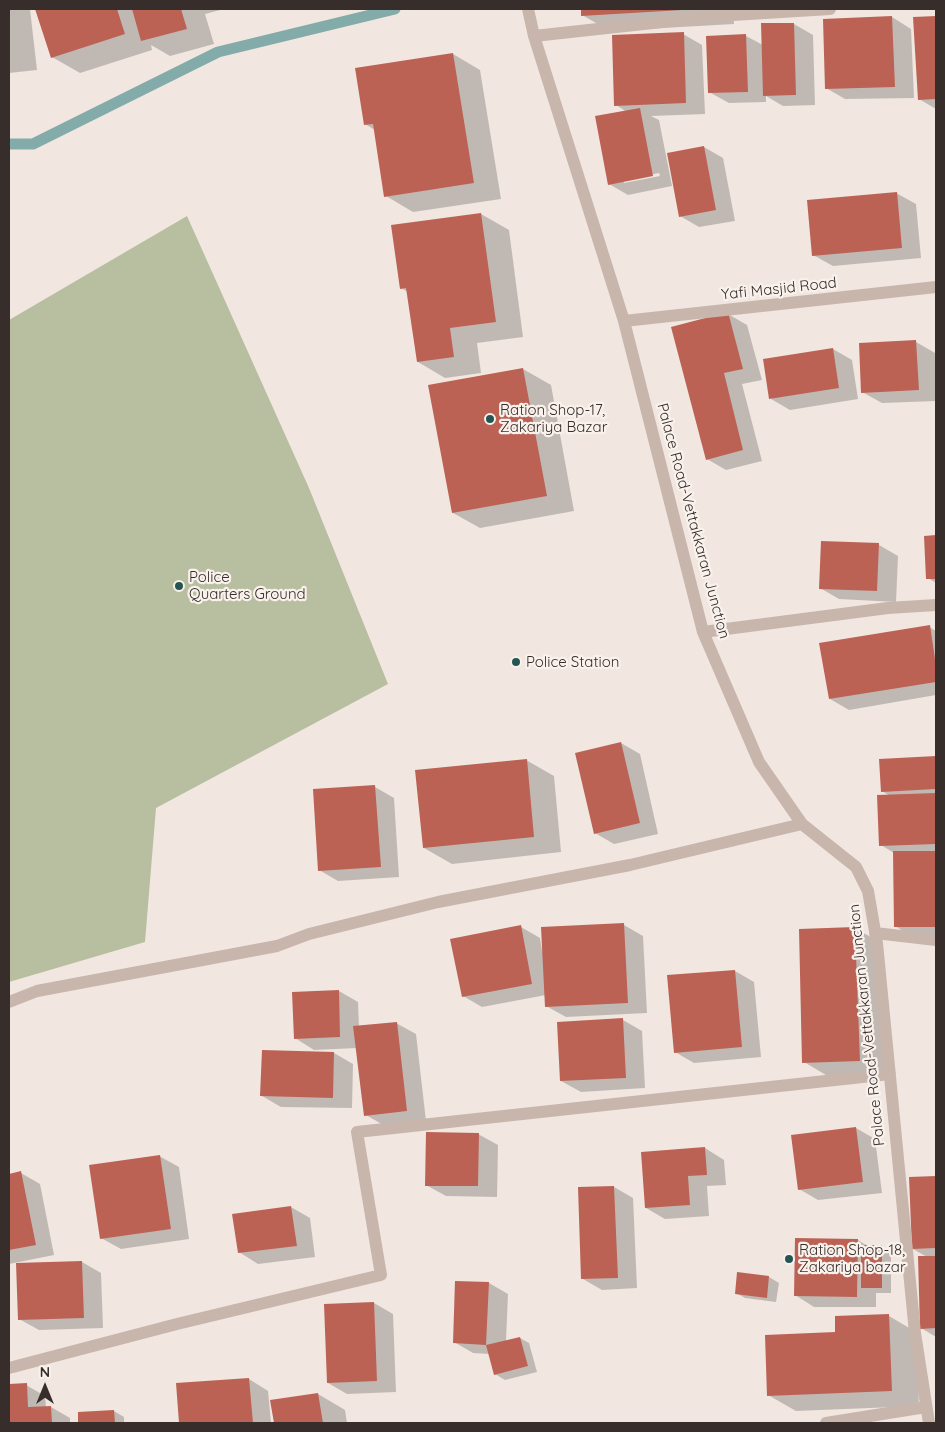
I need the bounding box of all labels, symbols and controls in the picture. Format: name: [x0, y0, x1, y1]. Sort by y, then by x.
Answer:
street label: Yafi Masjid Road: [720, 274, 838, 304]
place label: Ration Shop-17, Zakariya Bazar: [500, 401, 607, 436]
street label: Palace Road-Vettakkaran Junction: [653, 401, 733, 641]
marker: Ration Shop-17, Zakariya Bazar: [484, 413, 496, 425]
place label: Police Quarters Ground: [189, 568, 306, 603]
marker: Police Quarters Ground: [173, 580, 185, 592]
place label: Police Station: [526, 653, 619, 671]
marker: Police Station: [510, 656, 522, 668]
street label: Palace Road-Vettakkaran Junction: [845, 903, 889, 1147]
place label: Ration Shop-18, Zakariya bazar: [799, 1241, 906, 1276]
marker: Ration Shop-18, Zakariya bazar: [783, 1253, 795, 1265]
north arrow: [20, 1362, 70, 1412]
text: N: [40, 1363, 50, 1381]

